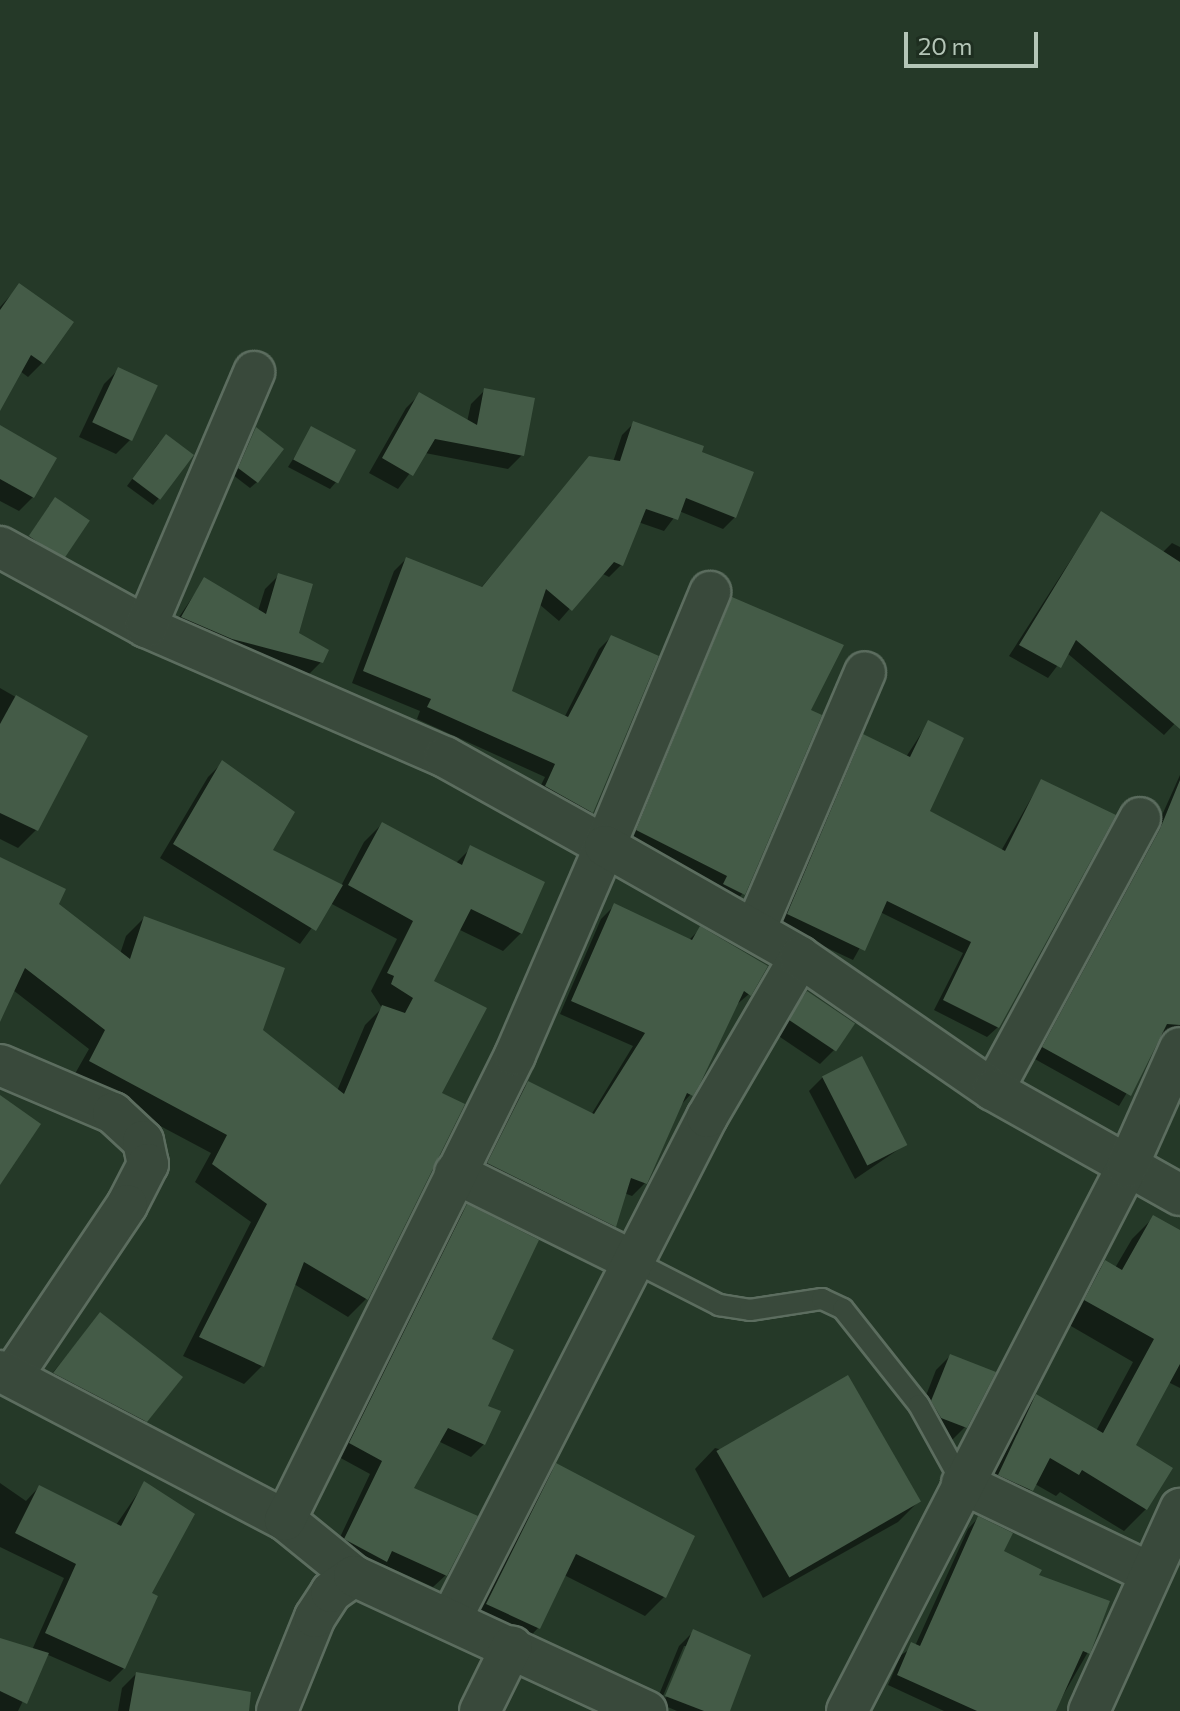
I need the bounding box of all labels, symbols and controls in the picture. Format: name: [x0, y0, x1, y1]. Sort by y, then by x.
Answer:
scale bar: [908, 16, 1042, 66]
text: 20 m: [918, 31, 972, 60]

